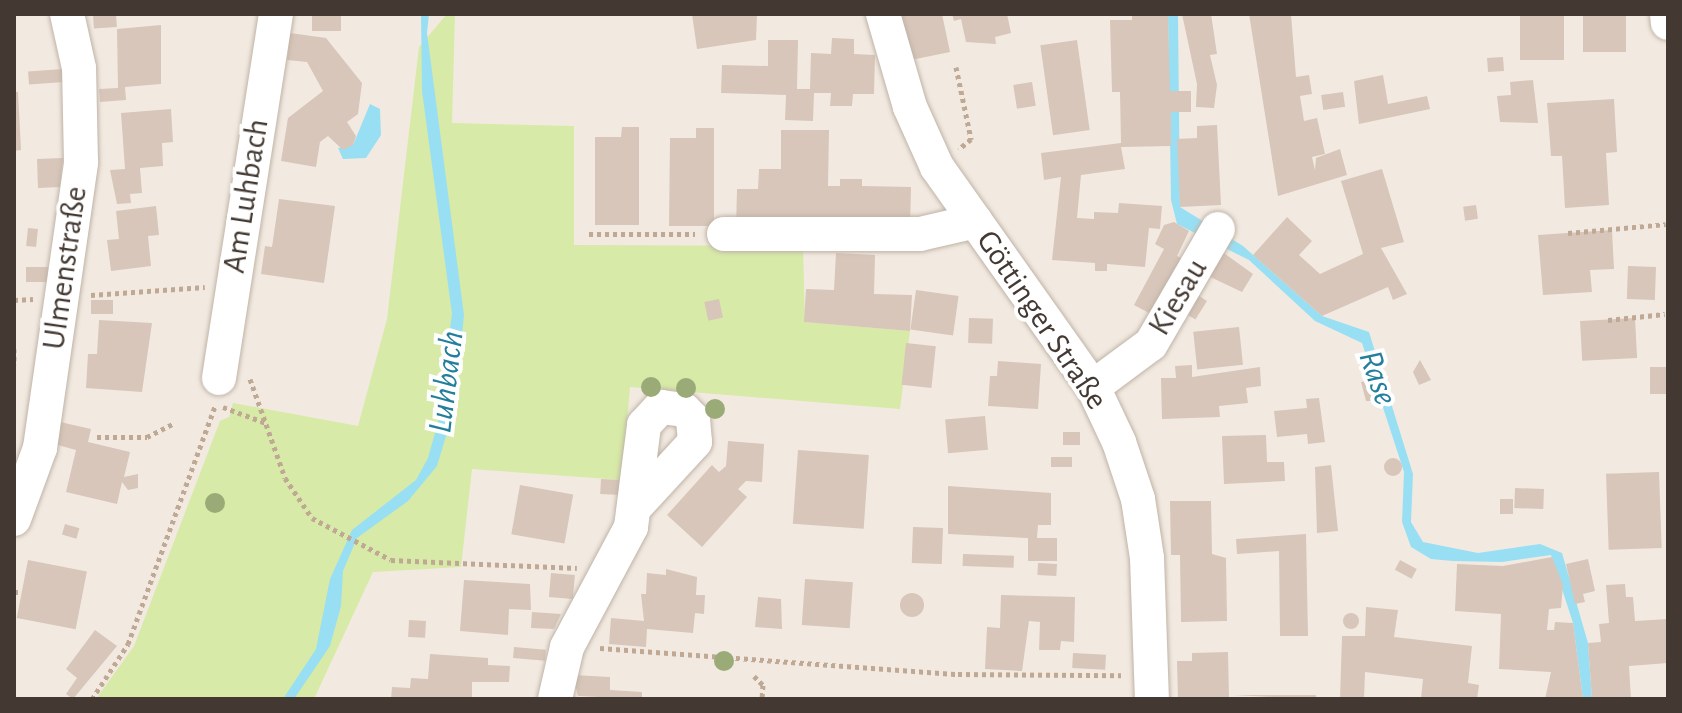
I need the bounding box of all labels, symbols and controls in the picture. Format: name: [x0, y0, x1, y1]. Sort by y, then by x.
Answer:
street label: Am Luhbach: [215, 116, 277, 276]
street label: Ulmenstraße: [35, 184, 95, 352]
street label: Göttinger Straße: [968, 223, 1116, 417]
street label: Kiesau: [1140, 252, 1216, 342]
water label: Luhbach: [420, 329, 474, 435]
water label: Rase: [1349, 345, 1405, 411]

